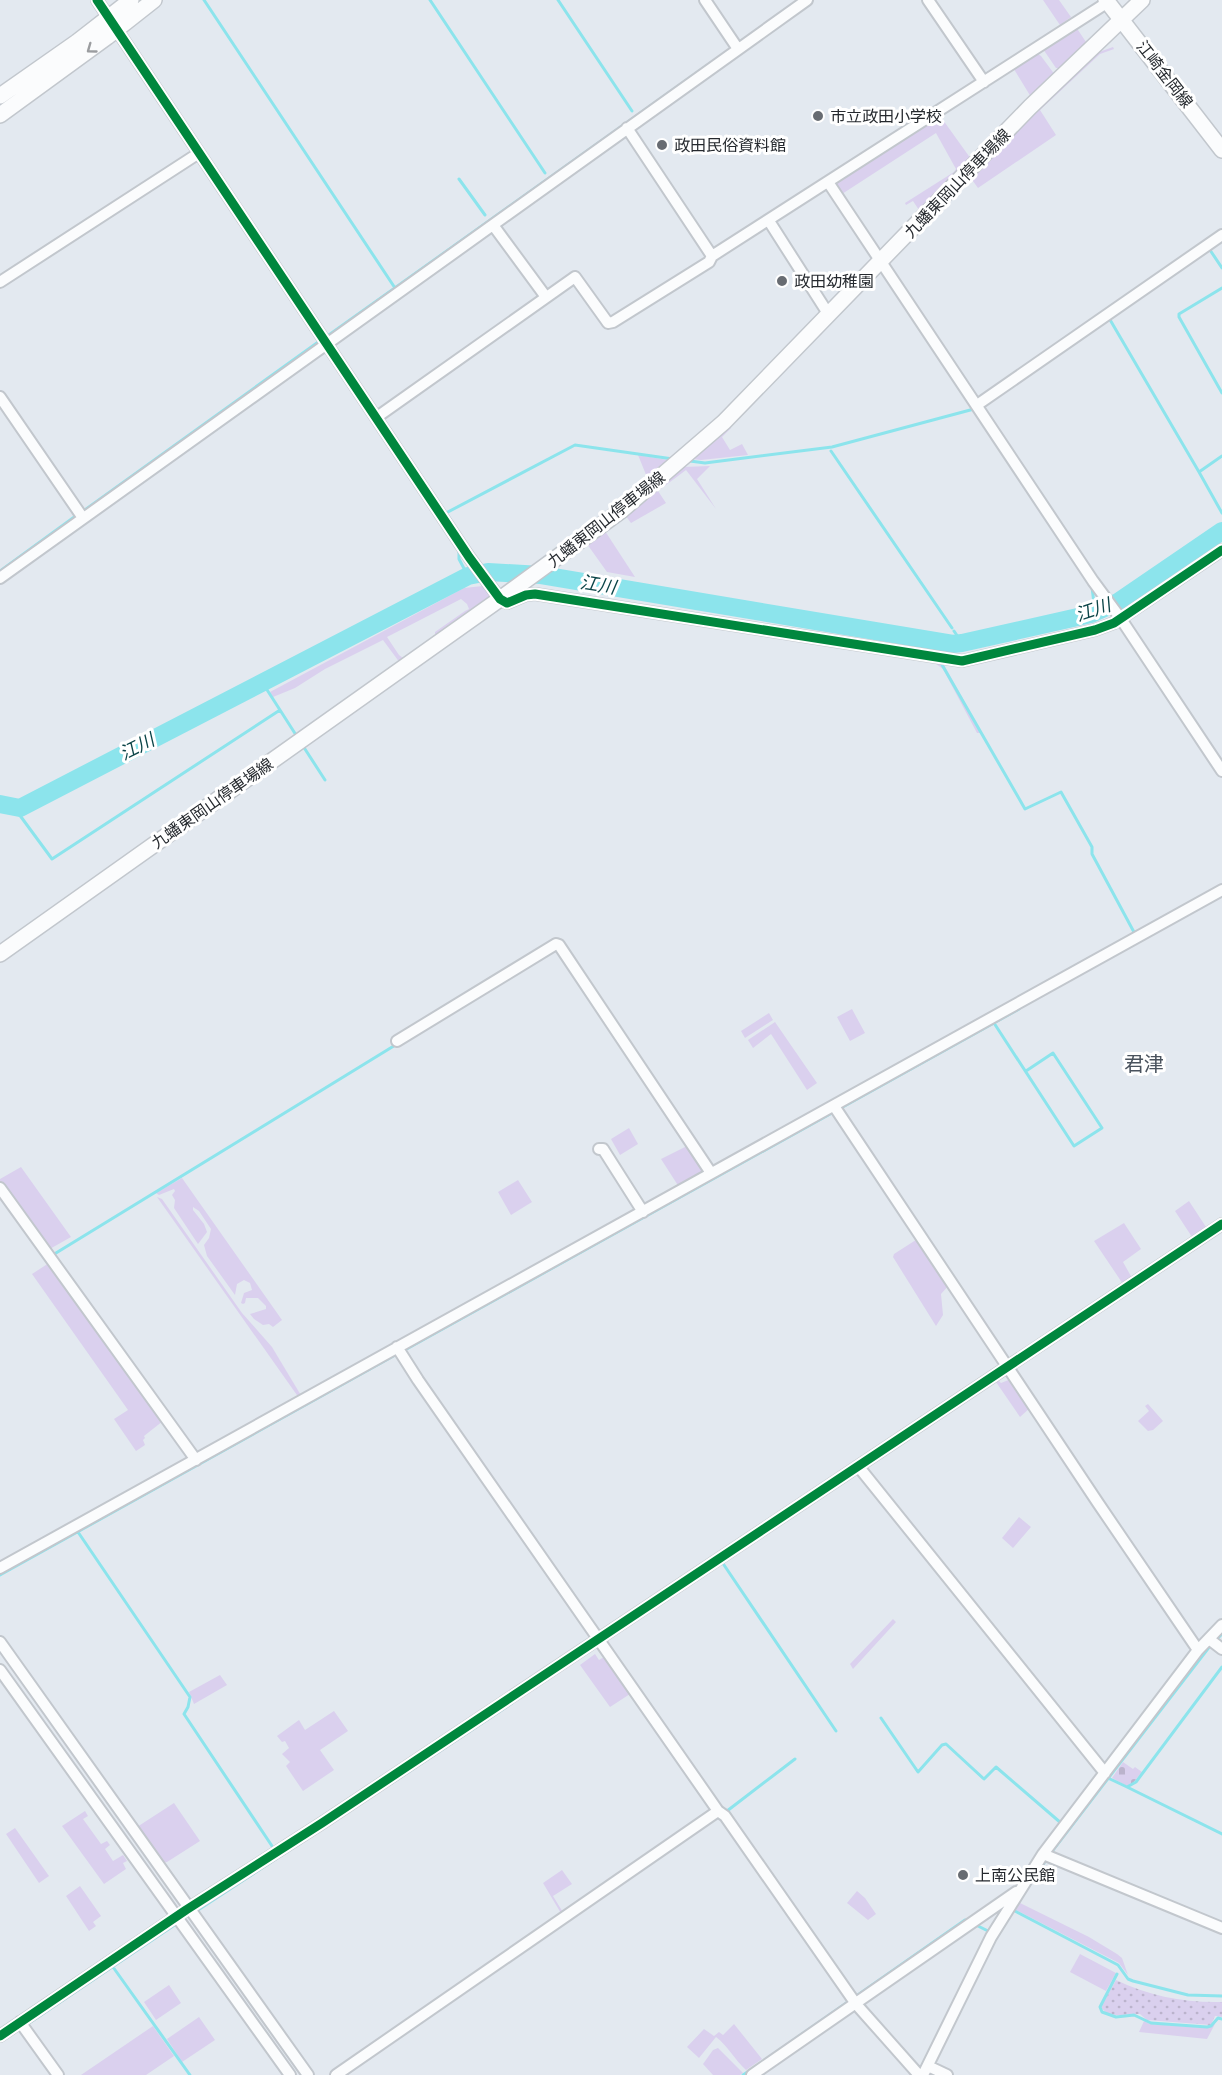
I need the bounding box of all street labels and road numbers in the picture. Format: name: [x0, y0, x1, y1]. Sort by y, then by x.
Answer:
street label: 江崎金岡線: [1133, 36, 1198, 111]
street label: 九蟠東岡山停車場線: [900, 124, 1013, 241]
street label: 九蟠東岡山停車場線: [543, 467, 668, 570]
street label: 九蟠東岡山停車場線: [147, 754, 276, 852]

